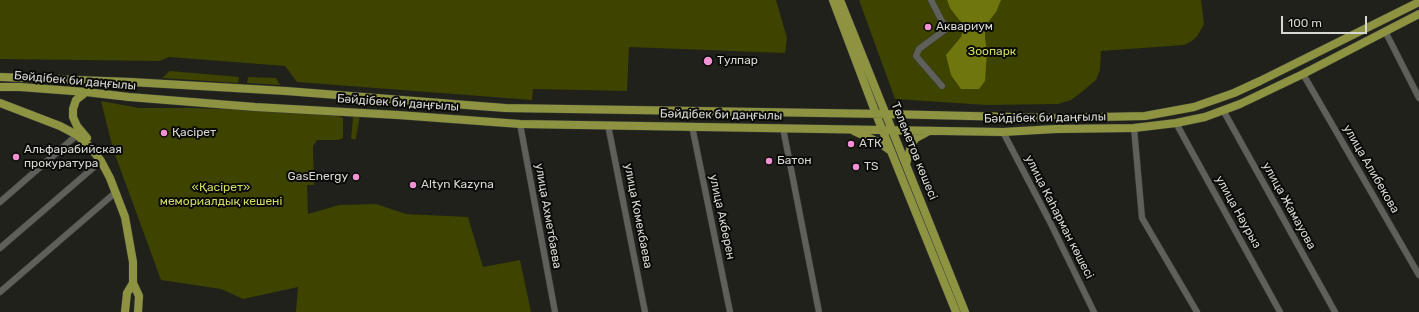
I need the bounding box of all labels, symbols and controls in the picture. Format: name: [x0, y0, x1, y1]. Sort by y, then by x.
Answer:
scale bar: [1283, 8, 1369, 34]
text: 100 m: [1288, 16, 1322, 30]
place label: Аквариум: [936, 20, 993, 34]
marker: Аквариум: [923, 22, 933, 32]
park label: Зоопарк: [968, 45, 1016, 59]
place label: Тулпар: [717, 54, 758, 68]
marker: Тулпар: [702, 55, 714, 67]
street label: Бәйдібек би даңғылы: [13, 68, 137, 94]
street label: Бәйдібек би даңғылы: [336, 92, 460, 114]
street label: Төлеметов көшесі: [888, 100, 940, 202]
street label: Бәйдібек би даңғылы: [660, 107, 782, 123]
street label: Бәйдібек би даңғылы: [984, 110, 1106, 126]
street label: улица Алибекова: [1340, 122, 1402, 216]
place label: Қасірет: [172, 126, 216, 140]
marker: Қасірет: [159, 128, 169, 138]
place label: АТК: [859, 137, 882, 151]
marker: АТК: [846, 139, 856, 149]
place label: Альфарабийская прокуратура: [24, 143, 122, 171]
marker: Альфарабийская прокуратура: [11, 152, 21, 162]
street label: улица Каһарман көшесі: [1022, 153, 1096, 281]
place label: Батон: [777, 154, 812, 168]
marker: Батон: [764, 156, 774, 166]
place label: TS: [864, 160, 878, 174]
street label: улица Жамауова: [1259, 160, 1319, 252]
street label: улица Ахметбаева: [532, 162, 564, 270]
street label: улица Комекбаева: [621, 162, 655, 270]
marker: TS: [851, 162, 861, 172]
place label: GasEnergy: [288, 170, 348, 184]
marker: GasEnergy: [351, 172, 361, 182]
street label: улица Акберен: [706, 173, 738, 261]
street label: улица Наурыз: [1212, 173, 1264, 251]
place label: Altyn Kazyna: [421, 178, 494, 192]
marker: Altyn Kazyna: [408, 180, 418, 190]
park label: «Қасірет» мемориалдық кешені: [160, 181, 282, 209]

